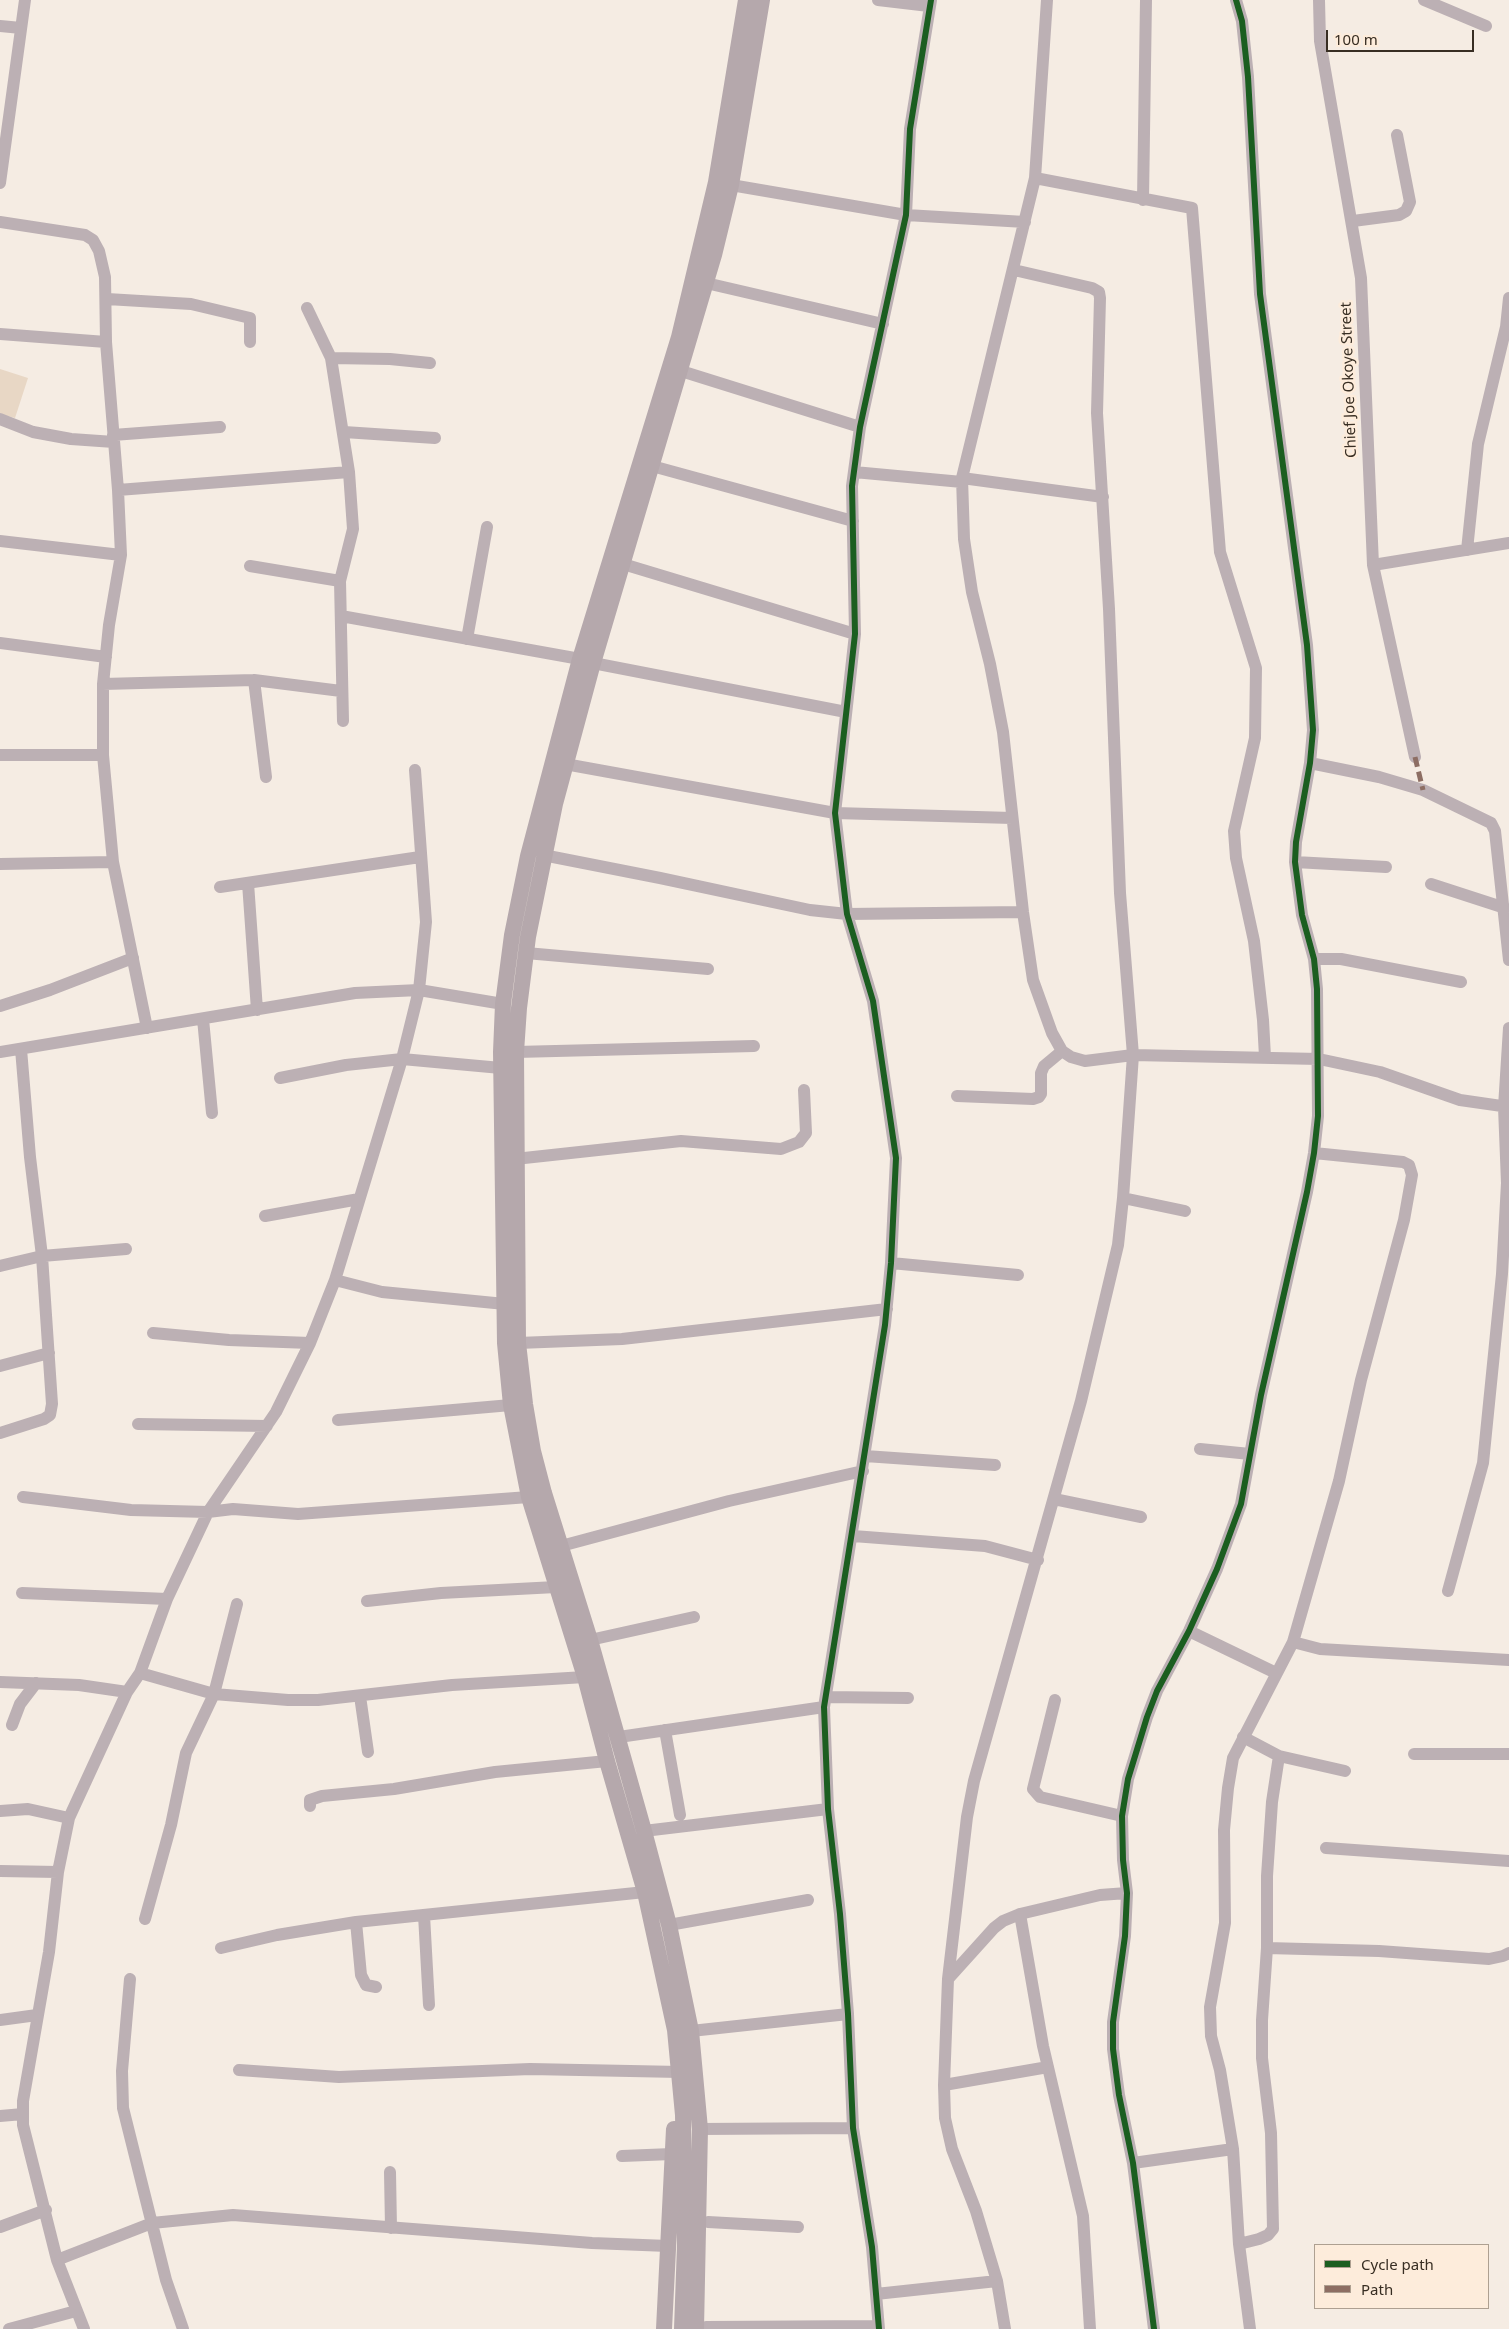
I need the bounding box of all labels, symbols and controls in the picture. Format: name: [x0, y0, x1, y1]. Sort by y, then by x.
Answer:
scale bar: [1329, 20, 1476, 52]
text: 100 m: [1334, 29, 1378, 49]
street label: Chief Joe Okoye Street: [1337, 302, 1361, 458]
legend: [1314, 2244, 1489, 2309]
text: Cycle path: [1361, 2254, 1434, 2274]
text: Path: [1361, 2279, 1393, 2299]

